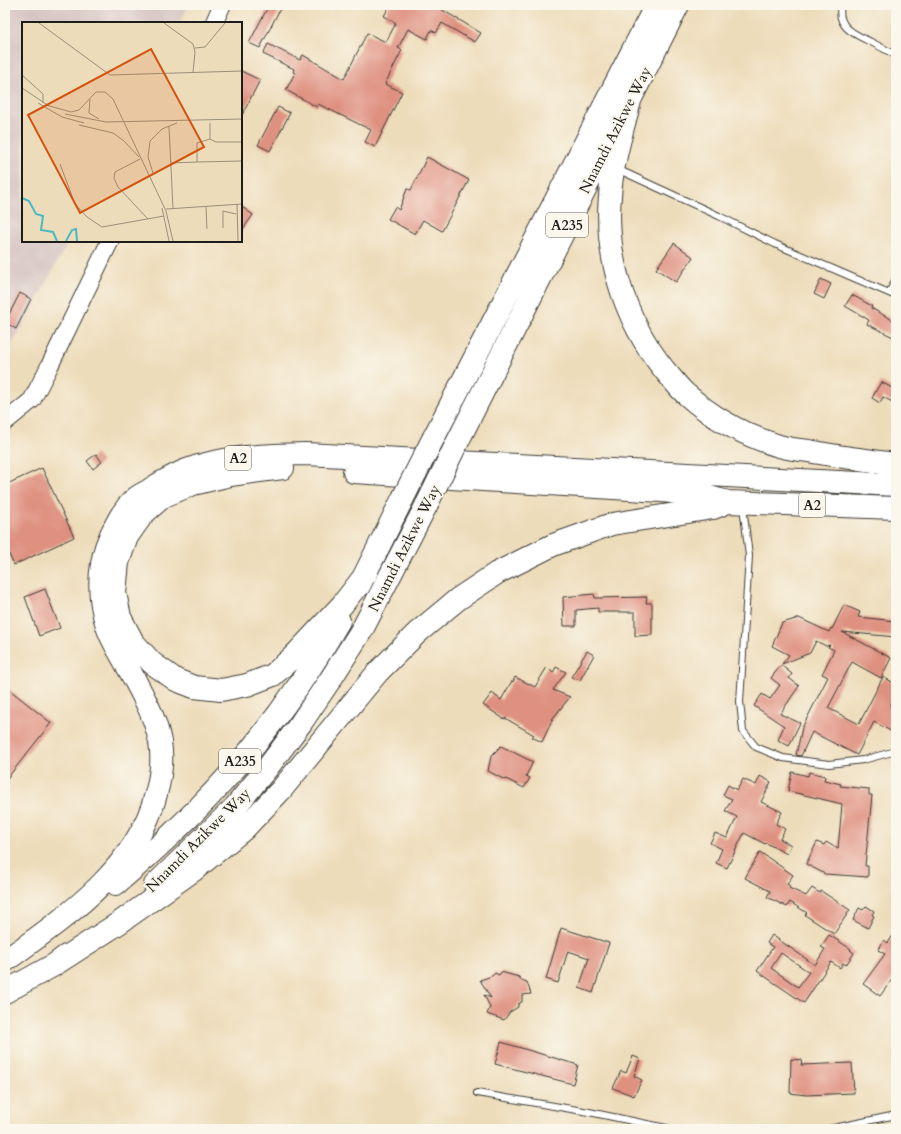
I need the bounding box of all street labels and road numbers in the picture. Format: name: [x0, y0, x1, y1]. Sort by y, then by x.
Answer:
street label: Nnamdi Azikwe Way: [574, 63, 656, 197]
road number: A235: [546, 213, 588, 237]
road number: A2: [225, 446, 251, 470]
street label: Nnamdi Azikwe Way: [363, 481, 445, 615]
road number: A2: [799, 493, 825, 517]
road number: A235: [219, 749, 261, 773]
street label: Nnamdi Azikwe Way: [141, 783, 255, 897]

